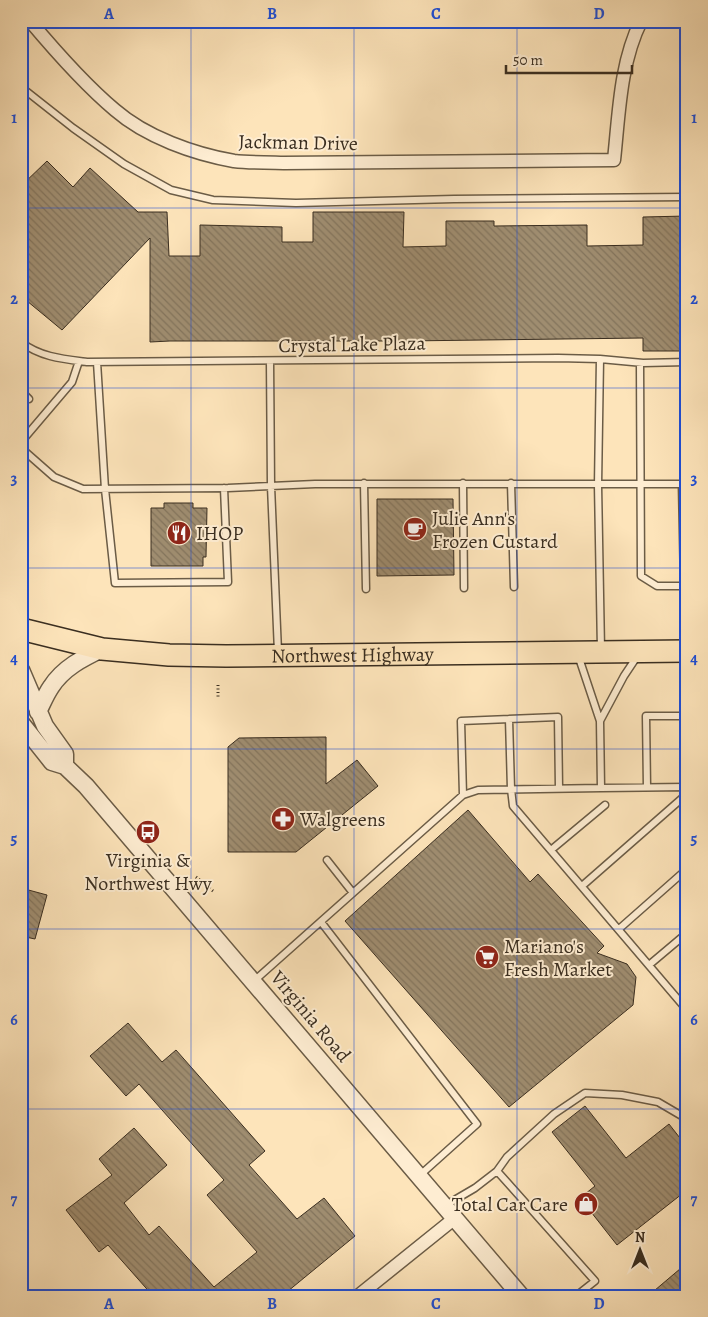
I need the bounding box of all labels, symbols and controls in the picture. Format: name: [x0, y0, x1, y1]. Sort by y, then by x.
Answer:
text: A: [103, 3, 115, 25]
text: B: [267, 3, 277, 25]
text: C: [431, 3, 441, 25]
text: D: [593, 3, 605, 25]
scale bar: [506, 42, 632, 74]
text: 50 m: [513, 50, 543, 70]
text: 1: [11, 107, 17, 129]
text: 1: [691, 107, 697, 129]
street label: Jackman Drive: [238, 128, 358, 157]
text: 2: [10, 288, 18, 310]
text: 2: [690, 288, 698, 310]
street label: Crystal Lake Plaza: [278, 330, 427, 359]
text: 3: [11, 468, 18, 490]
text: 3: [691, 468, 698, 490]
place label: Julie Ann's Frozen Custard: [432, 505, 558, 555]
cafe icon: Julie Ann's Frozen Custard: [402, 516, 428, 542]
restaurant icon: IHOP: [166, 520, 192, 546]
place label: IHOP: [196, 520, 243, 547]
street label: Northwest Highway: [271, 641, 435, 670]
text: 4: [10, 648, 18, 670]
text: 4: [690, 648, 698, 670]
pharmacy icon: Walgreens: [270, 806, 296, 832]
place label: Walgreens: [299, 806, 386, 833]
bus stop icon: Virginia & Northwest Hwy: [135, 819, 161, 845]
text: 5: [11, 828, 18, 850]
text: 5: [691, 828, 698, 850]
place label: Virginia & Northwest Hwy: [84, 847, 213, 897]
place label: Mariano's Fresh Market: [504, 933, 612, 983]
supermarket icon: Mariano's Fresh Market: [474, 944, 500, 970]
street label: Virginia Road: [264, 964, 357, 1068]
text: 6: [10, 1009, 18, 1031]
text: 6: [690, 1009, 698, 1031]
text: 7: [11, 1189, 18, 1211]
text: 7: [691, 1189, 698, 1211]
place label: Total Car Care: [452, 1191, 568, 1218]
shop icon: Total Car Care: [573, 1191, 599, 1217]
north arrow: [616, 1224, 666, 1274]
text: N: [635, 1228, 645, 1247]
text: A: [103, 1293, 115, 1315]
text: B: [267, 1293, 277, 1315]
text: C: [431, 1293, 441, 1315]
text: D: [593, 1293, 605, 1315]

